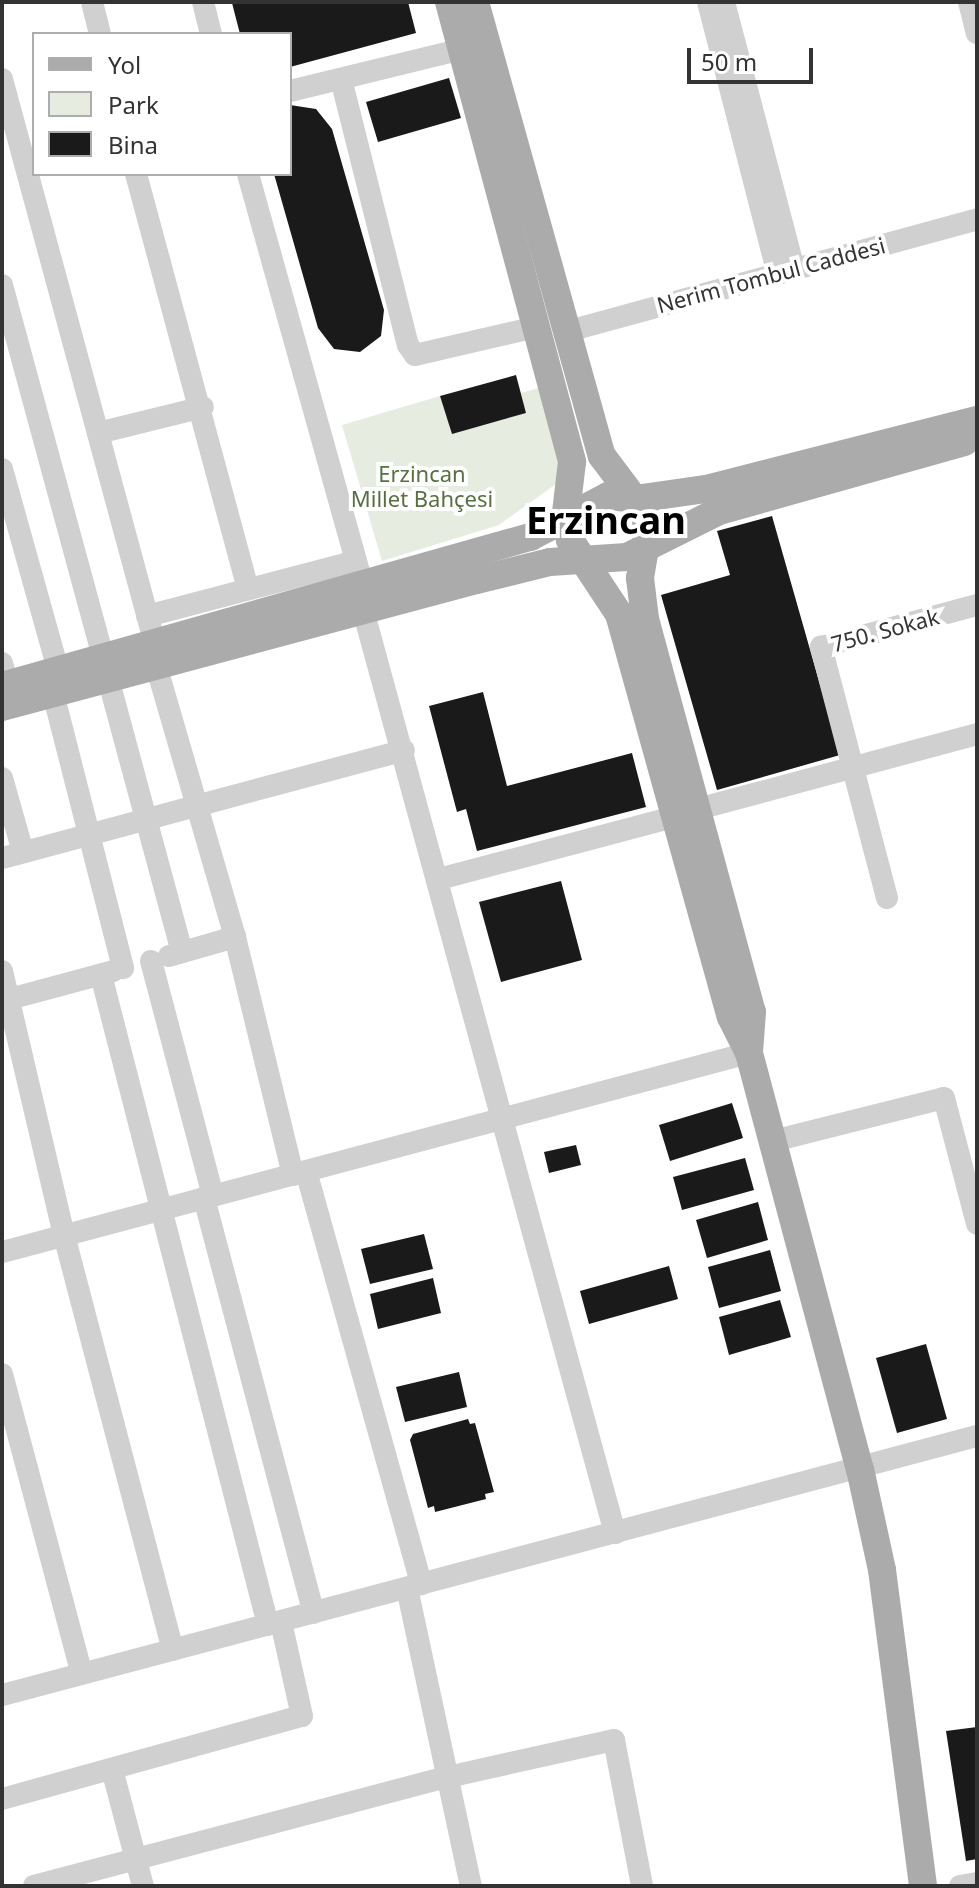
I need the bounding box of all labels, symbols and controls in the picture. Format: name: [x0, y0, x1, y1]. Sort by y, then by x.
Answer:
legend: [32, 32, 292, 176]
scale bar: [691, 32, 817, 82]
text: 50 m: [701, 45, 757, 78]
text: Yol: [108, 48, 141, 81]
text: Park: [108, 88, 159, 121]
text: Bina: [108, 128, 158, 161]
street label: Nerim Tombul Caddesi: [654, 232, 888, 318]
park label: Erzincan Millet Bahçesi: [351, 460, 493, 512]
district label: Erzincan: [526, 497, 686, 543]
street label: 750. Sokak: [828, 603, 942, 657]

